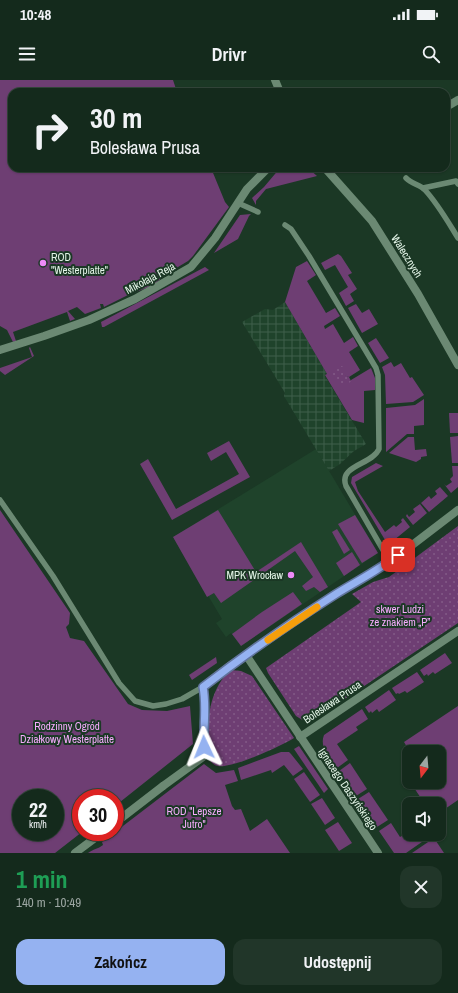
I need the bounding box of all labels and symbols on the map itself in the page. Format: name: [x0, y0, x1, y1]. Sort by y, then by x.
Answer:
street label: Walecznych: [388, 232, 426, 280]
place label: ROD "Westerplatte": [51, 250, 108, 277]
marker: ROD "Westerplatte": [38, 258, 48, 268]
street label: Mikołaja Reja: [123, 259, 177, 297]
pin: [381, 538, 415, 572]
place label: MPK Wrocław: [227, 568, 283, 582]
marker: MPK Wrocław: [286, 570, 296, 580]
park label: skwer Ludzi ze znakiem „P”: [370, 602, 430, 629]
street label: Bolesława Prusa: [300, 677, 364, 727]
park label: Rodzinny Ogród Działkowy Westerplatte: [20, 719, 114, 746]
position arrow: [183, 726, 225, 768]
street label: Ignacego Daszyńskiego: [315, 745, 381, 833]
north arrow: [402, 745, 446, 789]
speed limit sign: 30: [72, 789, 124, 841]
park label: ROD "Lepsze Jutro": [167, 804, 221, 831]

